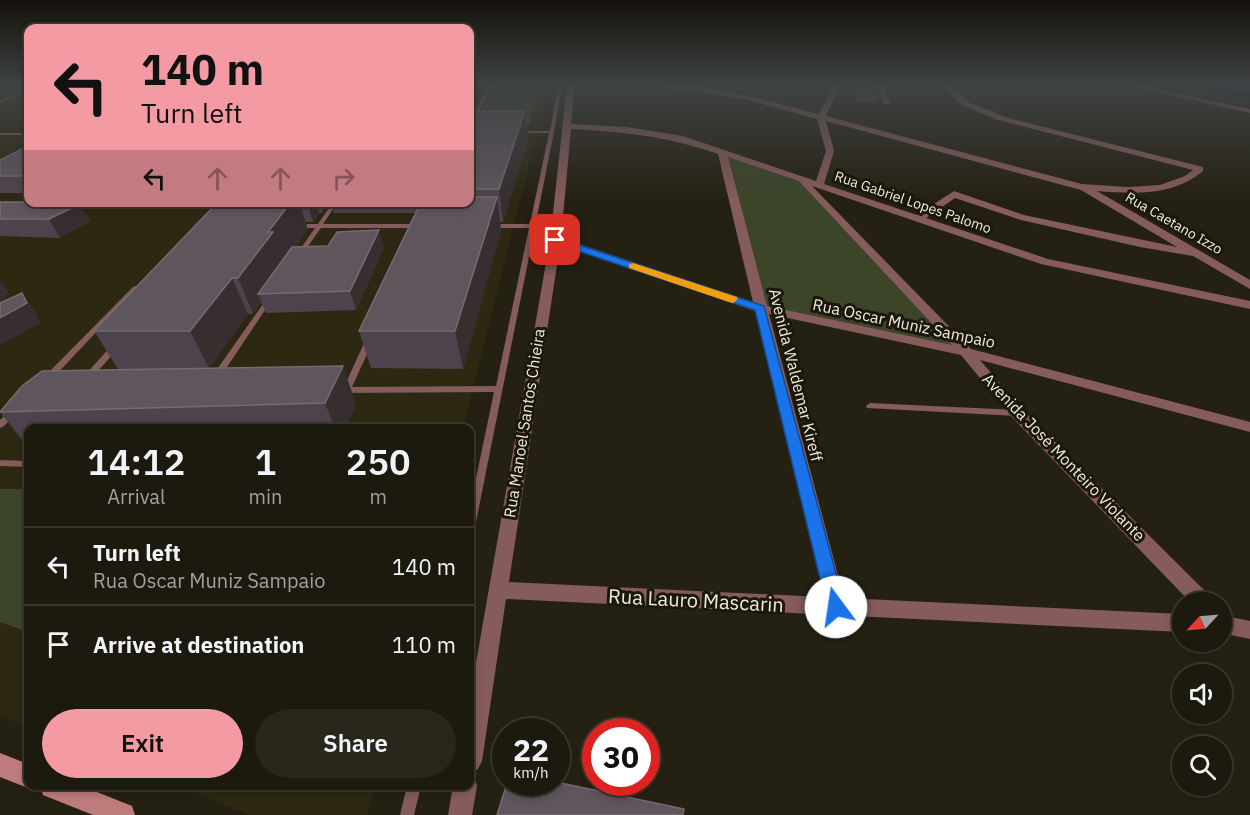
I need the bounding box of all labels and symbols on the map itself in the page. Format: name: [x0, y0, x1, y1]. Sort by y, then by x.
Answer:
street label: Rua Gabriel Lopes Palomo: [832, 167, 994, 237]
street label: Rua Caetano Izzo: [1122, 188, 1226, 258]
pin: [529, 214, 580, 265]
street label: Avenida Waldemar Kireff: [765, 286, 827, 464]
street label: Rua Oscar Muniz Sampaio: [811, 294, 997, 352]
street label: Rua Manoel Santos Chieira: [499, 327, 549, 519]
street label: Avenida José Monteiro Violante: [978, 369, 1150, 545]
position arrow: [804, 575, 868, 639]
street label: Rua Lauro Mascarin: [607, 582, 785, 618]
north arrow: [1172, 592, 1232, 652]
speed limit sign: 30: [582, 718, 660, 796]

